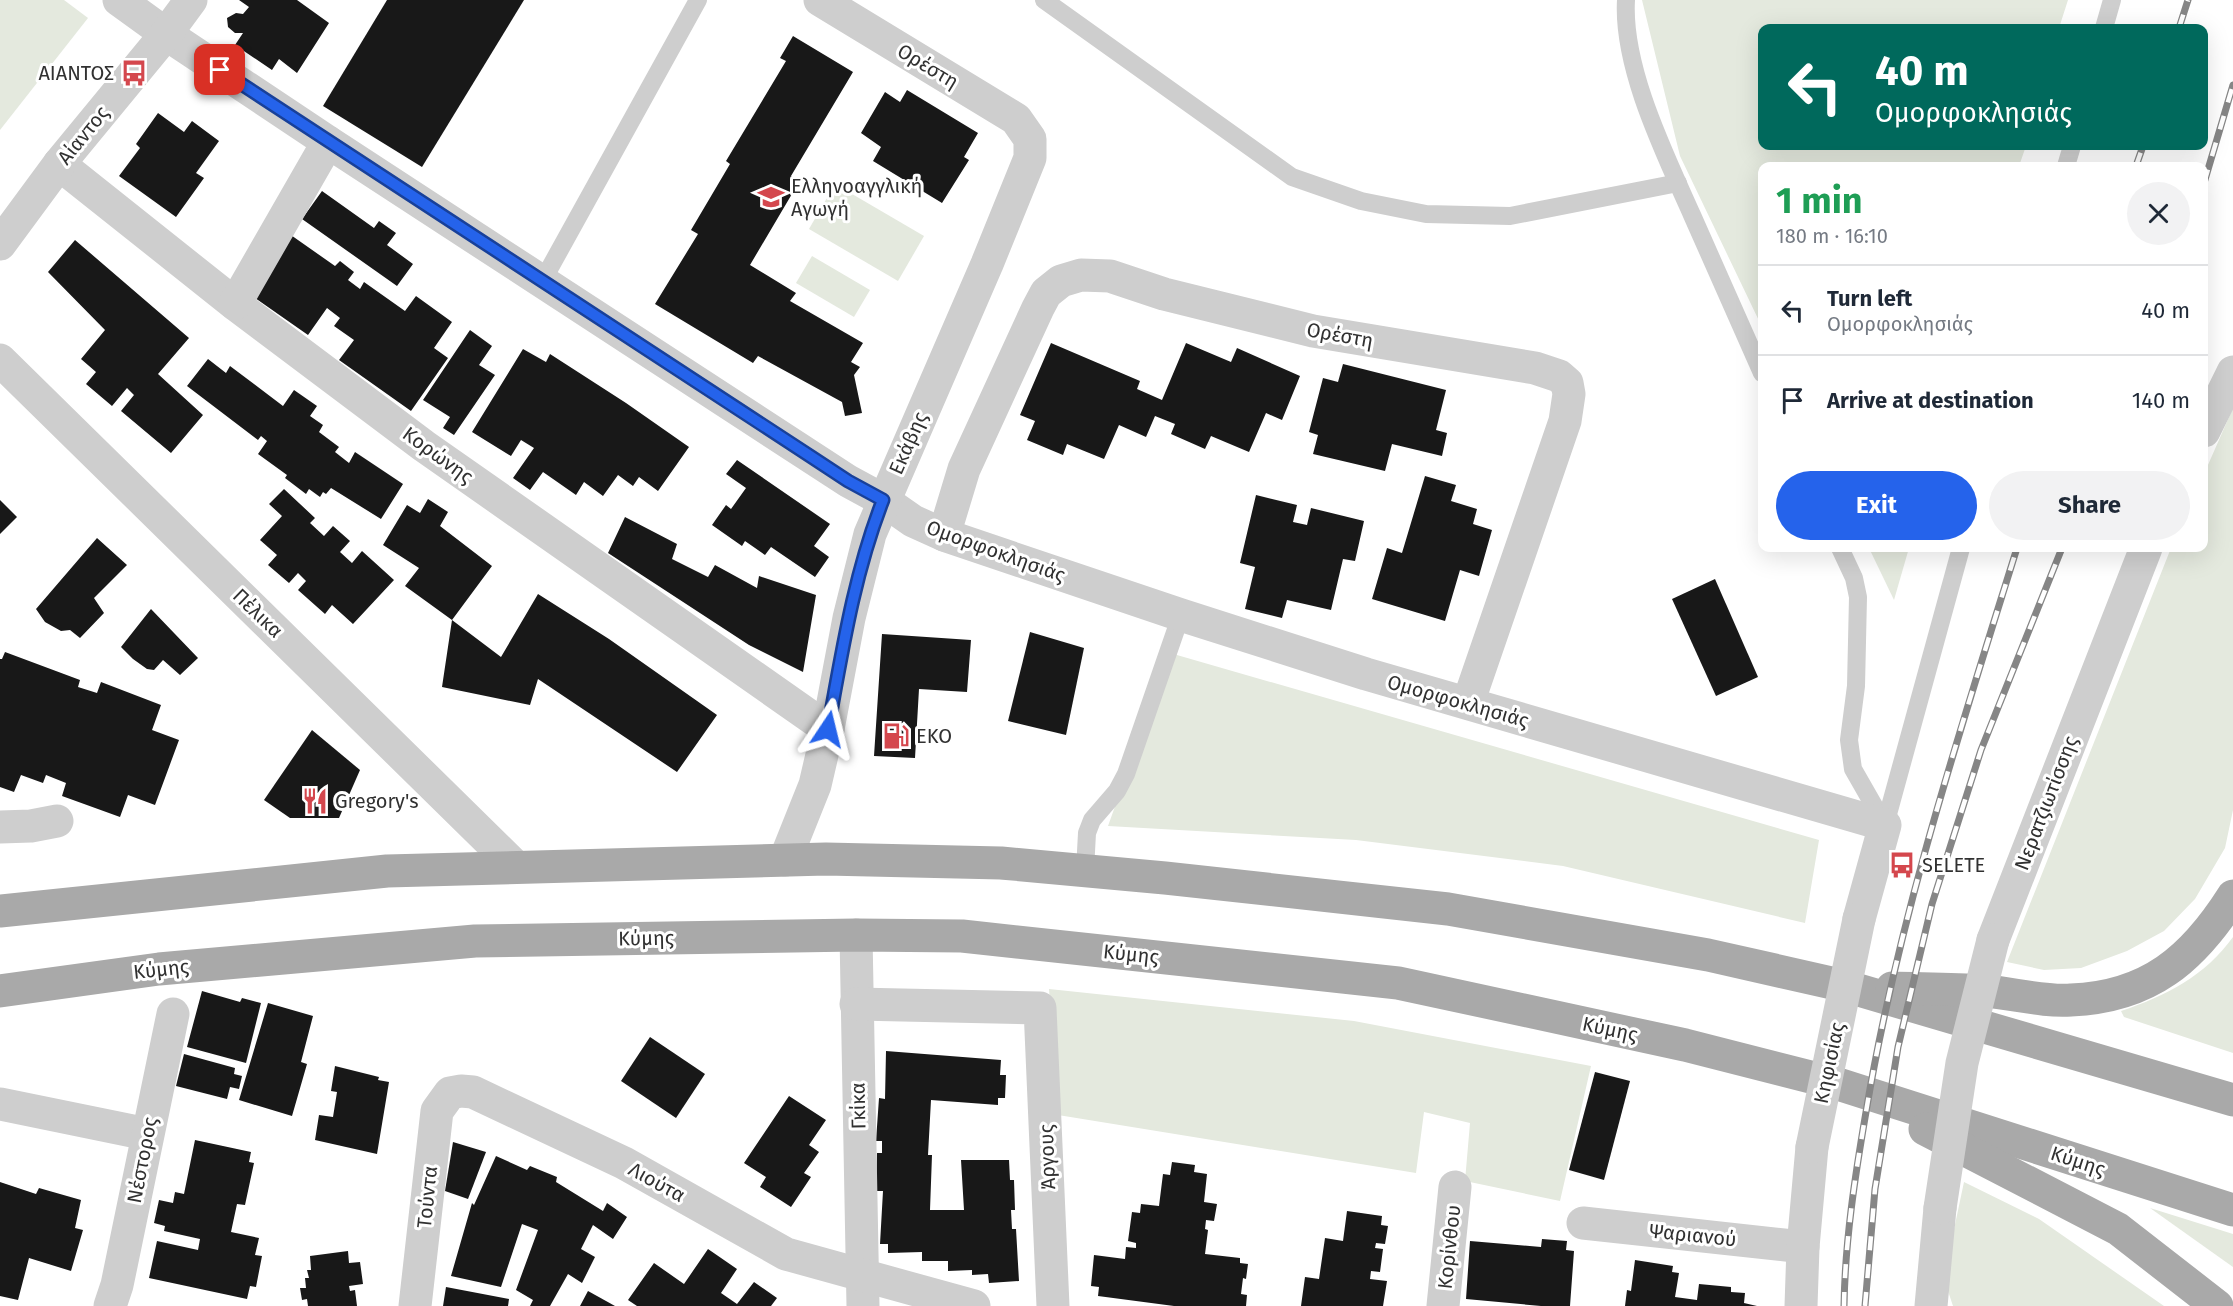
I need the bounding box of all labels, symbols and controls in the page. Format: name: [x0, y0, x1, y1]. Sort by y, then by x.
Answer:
street label: Ορέστη: [893, 38, 963, 94]
pin: [194, 44, 245, 95]
text: 40 m: [1875, 46, 1969, 96]
icon: left: [1776, 48, 1854, 126]
icon: arrive: [203, 53, 236, 86]
bus stop icon: ΑΙΑΝΤΟΣ: [119, 58, 149, 88]
place label: ΑΙΑΝΤΟΣ: [38, 61, 114, 85]
text: Ομορφοκλησιάς: [1875, 97, 2072, 129]
street label: Αίαντος: [52, 101, 114, 169]
place label: Ελληνοαγγλική Αγωγή: [791, 174, 922, 221]
text: 1 min: [1776, 179, 1863, 223]
school or university icon: Ελληνοαγγλική Αγωγή: [756, 182, 786, 212]
button: close: [2127, 182, 2190, 245]
text: 180 m · 16:10: [1776, 224, 1888, 248]
text: Turn left: [1827, 285, 1912, 312]
icon: left: [1776, 294, 1809, 327]
text: 40 m: [2141, 297, 2190, 324]
text: Ομορφοκλησιάς: [1827, 312, 1973, 336]
street label: Ορέστη: [1305, 317, 1375, 353]
icon: arrive: [1776, 384, 1809, 417]
text: Arrive at destination: [1827, 387, 2034, 414]
text: 140 m: [2132, 387, 2190, 414]
street label: Εκάβης: [884, 408, 932, 478]
street label: Κορώνης: [398, 421, 478, 489]
button: Exit: [1776, 471, 1977, 540]
button: Share: [1989, 471, 2190, 540]
street label: Ομορφοκλησιάς: [923, 515, 1069, 587]
street label: Πέλικα: [228, 583, 288, 643]
street label: Ομορφοκλησιάς: [1385, 669, 1531, 733]
position arrow: [796, 697, 860, 761]
fuel station icon: EKO: [881, 721, 911, 751]
place label: EKO: [916, 724, 952, 748]
street label: Νερατζιωτίσσης: [2009, 732, 2083, 874]
restaurant icon: Gregory's: [300, 786, 330, 816]
place label: Gregory's: [335, 789, 418, 813]
bus stop icon: SELETE: [1887, 850, 1917, 880]
place label: SELETE: [1922, 853, 1985, 877]
street label: Κύμης: [618, 926, 674, 950]
street label: Κύμης: [1102, 939, 1160, 969]
street label: Κύμης: [132, 954, 190, 984]
street label: Κύμης: [1580, 1011, 1640, 1047]
street label: Κηφισίας: [1809, 1020, 1849, 1106]
street label: Γκίκα: [846, 1082, 870, 1130]
street label: Νέστορος: [122, 1115, 162, 1205]
street label: Άργους: [1034, 1124, 1060, 1190]
street label: Κύμης: [2048, 1141, 2108, 1181]
street label: Λιούτα: [625, 1157, 689, 1207]
street label: Τούντα: [412, 1165, 442, 1229]
street label: Κορίνθου: [1433, 1204, 1465, 1290]
street label: Ψαριανού: [1648, 1219, 1738, 1251]

